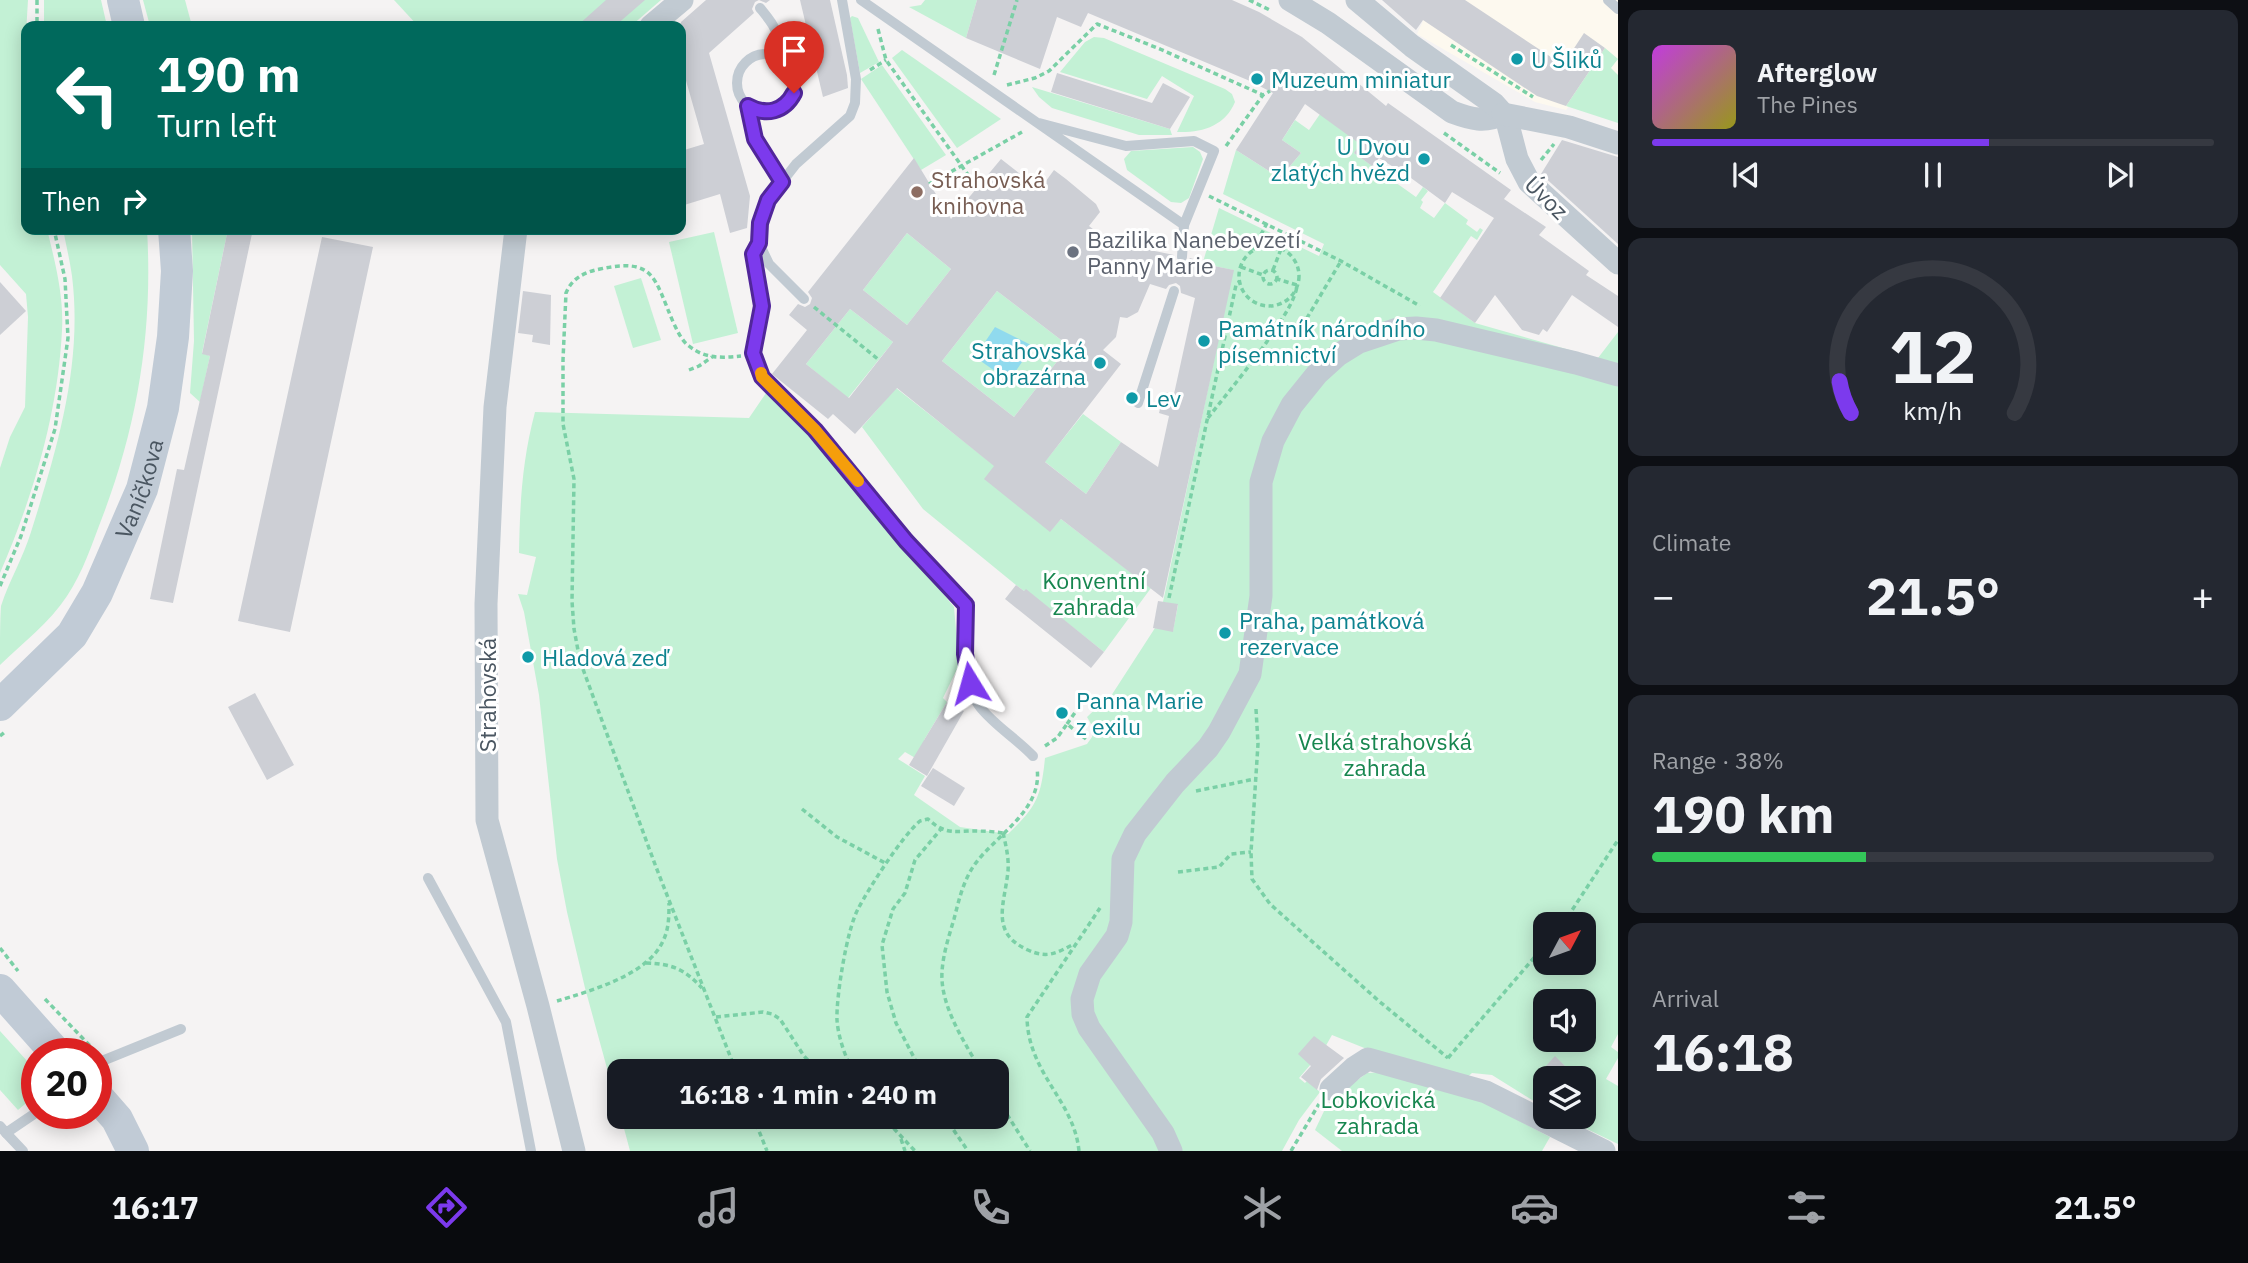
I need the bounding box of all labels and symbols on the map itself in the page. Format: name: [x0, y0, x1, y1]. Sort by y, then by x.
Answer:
pin: [764, 21, 824, 93]
place label: U Šliků: [1531, 44, 1602, 74]
marker: U Šliků: [1509, 51, 1525, 67]
place label: Muzeum miniatur: [1271, 64, 1451, 94]
marker: Muzeum miniatur: [1249, 71, 1265, 87]
place label: U Dvou zlatých hvězd: [1271, 131, 1410, 187]
marker: U Dvou zlatých hvězd: [1416, 151, 1432, 167]
place label: Strahovská knihovna: [931, 164, 1046, 220]
street label: Úvoz: [1519, 169, 1575, 225]
marker: Strahovská knihovna: [909, 184, 925, 200]
place label: Bazilika Nanebevzetí Panny Marie: [1087, 224, 1301, 280]
marker: Bazilika Nanebevzetí Panny Marie: [1065, 244, 1081, 260]
place label: Památník národního písemnictví: [1218, 313, 1425, 369]
marker: Památník národního písemnictví: [1196, 333, 1212, 349]
place label: Strahovská obrazárna: [971, 335, 1086, 391]
marker: Strahovská obrazárna: [1092, 355, 1108, 371]
place label: Lev: [1146, 383, 1181, 413]
marker: Lev: [1124, 390, 1140, 406]
street label: Vaníčkova: [107, 436, 169, 543]
park label: Konventní zahrada: [1042, 565, 1146, 621]
place label: Praha, památková rezervace: [1239, 605, 1424, 661]
marker: Praha, památková rezervace: [1217, 625, 1233, 641]
street label: Strahovská: [472, 638, 502, 752]
place label: Hladová zeď: [542, 642, 671, 672]
position arrow: [933, 646, 1007, 720]
marker: Hladová zeď: [520, 649, 536, 665]
place label: Panna Marie z exilu: [1076, 685, 1204, 741]
marker: Panna Marie z exilu: [1054, 705, 1070, 721]
park label: Velká strahovská zahrada: [1298, 726, 1472, 782]
north arrow: [1533, 912, 1596, 975]
speed limit sign: 20: [21, 1038, 112, 1129]
park label: Lobkovická zahrada: [1321, 1084, 1435, 1140]

